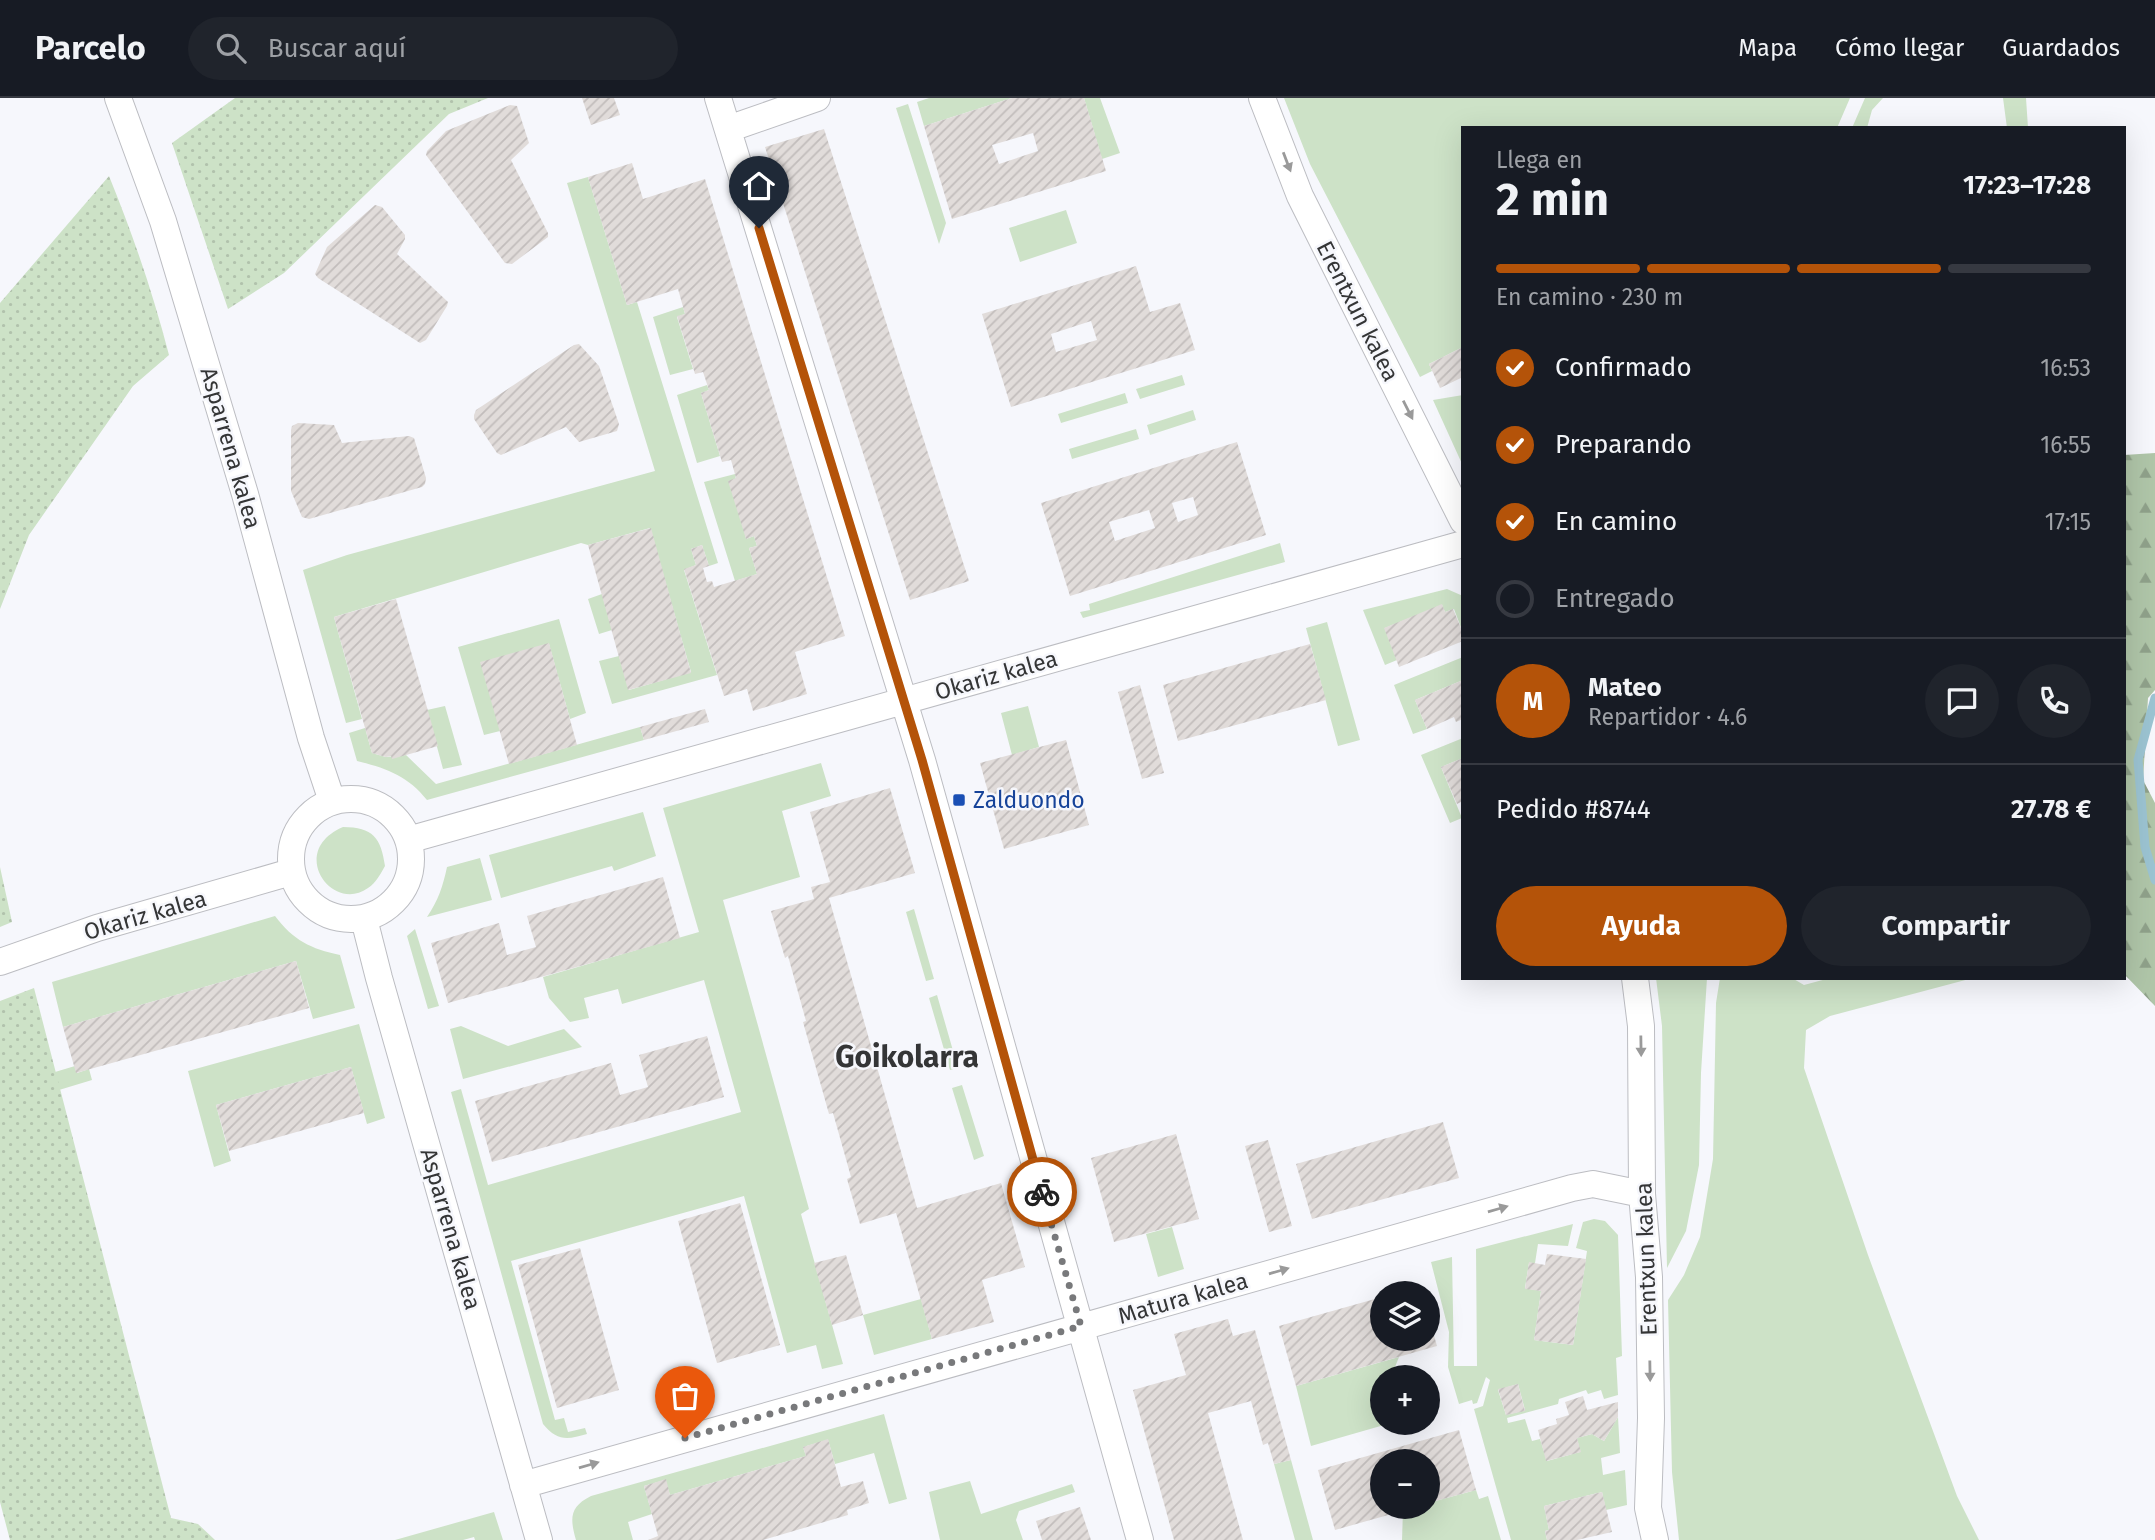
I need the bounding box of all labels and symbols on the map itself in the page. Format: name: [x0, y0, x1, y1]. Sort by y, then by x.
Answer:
one-way arrow: [1281, 151, 1292, 172]
pin: [729, 156, 789, 228]
street label: Erentxun kalea: [1311, 236, 1405, 386]
street label: Asparrena kalea: [195, 364, 267, 532]
one-way arrow: [1403, 400, 1414, 420]
street label: Okariz kalea: [931, 644, 1061, 706]
place label: Zalduondo: [973, 786, 1085, 814]
marker: Zalduondo: [951, 792, 967, 808]
street label: Okariz kalea: [80, 884, 210, 946]
one-way arrow: [1635, 1035, 1647, 1057]
district label: Goikolarra: [835, 1039, 979, 1075]
street label: Asparrena kalea: [415, 1145, 487, 1313]
courier: [1007, 1157, 1077, 1227]
street label: Erentxun kalea: [1629, 1182, 1663, 1336]
one-way arrow: [1488, 1203, 1509, 1213]
one-way arrow: [1269, 1265, 1290, 1275]
street label: Matura kalea: [1115, 1266, 1251, 1330]
one-way arrow: [1644, 1361, 1656, 1383]
pin: [655, 1366, 715, 1438]
one-way arrow: [578, 1460, 599, 1470]

